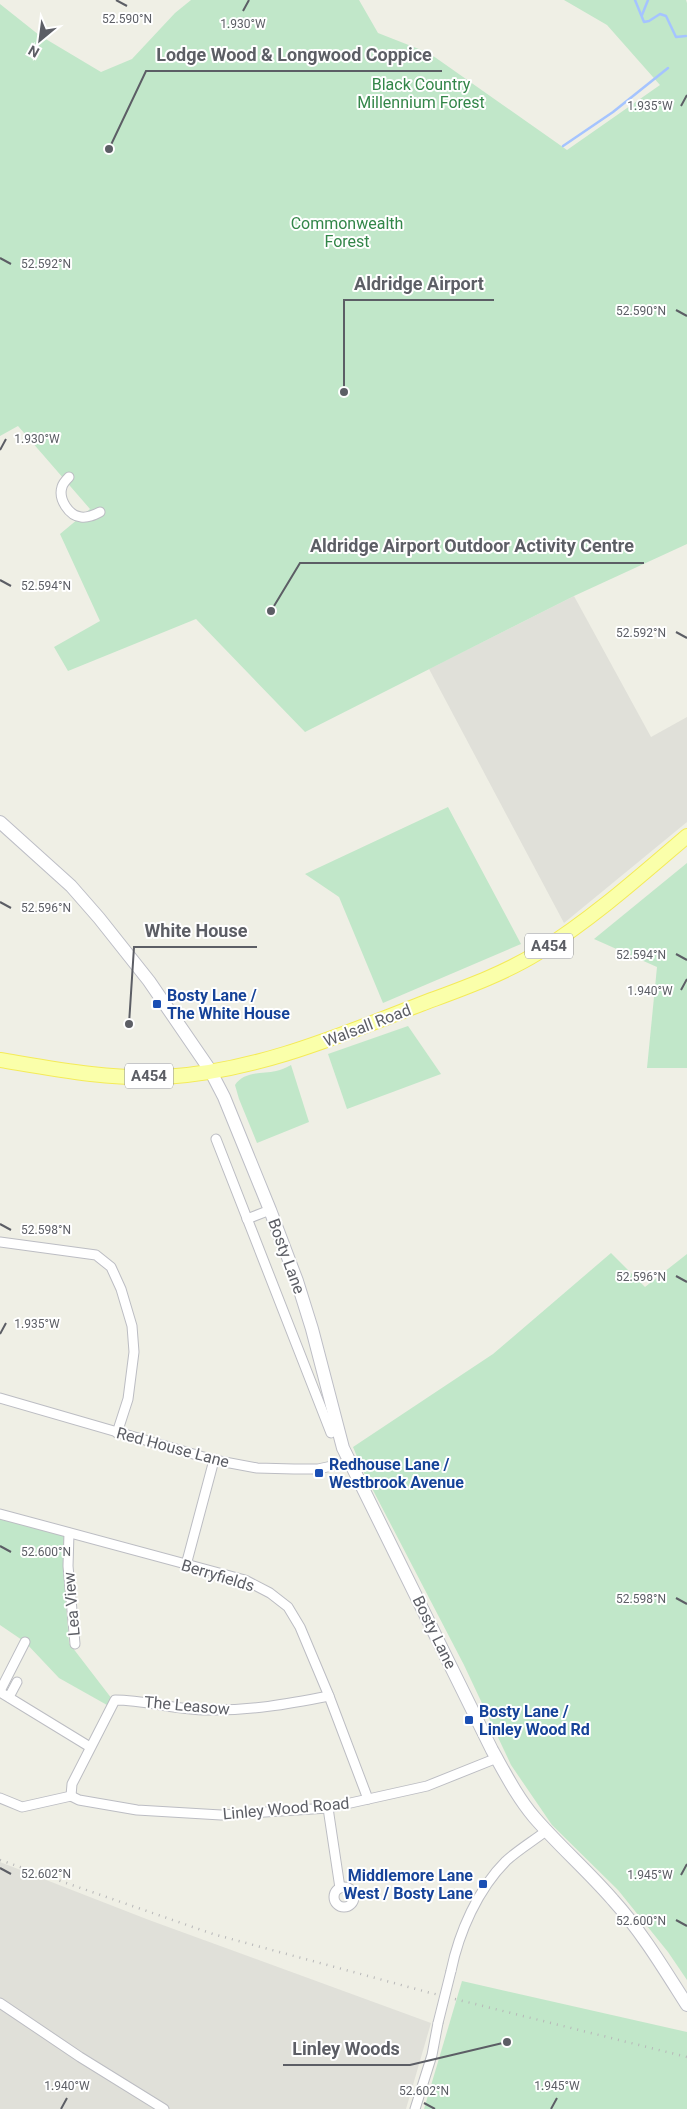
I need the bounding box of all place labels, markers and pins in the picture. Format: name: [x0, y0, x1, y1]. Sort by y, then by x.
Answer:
callout: Lodge Wood & Longwood Coppice: [146, 38, 442, 71]
callout: Aldridge Airport: [344, 267, 494, 300]
callout: Aldridge Airport Outdoor Activity Centre: [300, 530, 644, 563]
callout: White House: [134, 914, 257, 947]
place label: Bosty Lane / The White House: [167, 986, 290, 1023]
marker: Bosty Lane / The White House: [151, 998, 163, 1010]
place label: Redhouse Lane / Westbrook Avenue: [329, 1455, 464, 1492]
marker: Redhouse Lane / Westbrook Avenue: [313, 1467, 325, 1479]
place label: Bosty Lane / Linley Wood Rd: [479, 1702, 590, 1739]
marker: Bosty Lane / Linley Wood Rd: [463, 1714, 475, 1726]
place label: Middlemore Lane West / Bosty Lane: [343, 1866, 473, 1903]
marker: Middlemore Lane West / Bosty Lane: [477, 1878, 489, 1890]
callout: Linley Woods: [283, 2032, 410, 2065]

